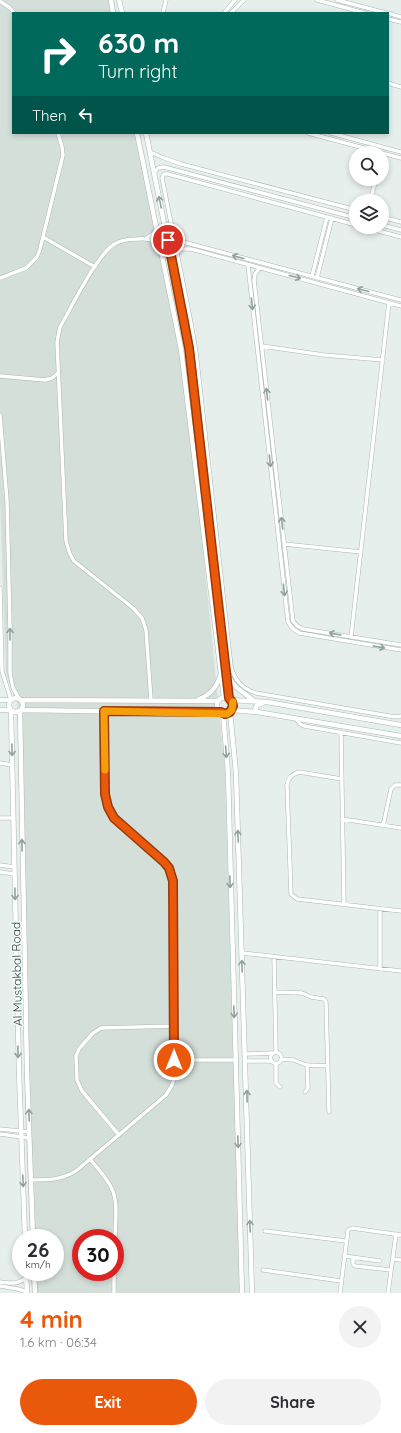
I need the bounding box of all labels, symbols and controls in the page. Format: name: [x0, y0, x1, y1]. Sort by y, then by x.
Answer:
text: 630 m: [98, 25, 179, 60]
icon: right: [32, 28, 84, 80]
text: Turn right: [98, 60, 178, 83]
icon: left: [75, 104, 97, 126]
text: Then: [32, 106, 67, 125]
map controls: [349, 146, 389, 234]
button: search: [349, 146, 389, 186]
button: layers: [349, 194, 389, 234]
one-way arrow: [156, 196, 164, 209]
pin: [151, 223, 185, 257]
icon: arrive: [157, 229, 179, 251]
one-way arrow: [231, 253, 244, 260]
one-way arrow: [288, 274, 301, 282]
one-way arrow: [357, 286, 370, 293]
one-way arrow: [248, 297, 256, 310]
one-way arrow: [263, 388, 271, 401]
one-way arrow: [266, 454, 273, 467]
one-way arrow: [278, 517, 286, 530]
one-way arrow: [281, 583, 288, 596]
one-way arrow: [6, 628, 14, 641]
one-way arrow: [329, 630, 342, 638]
one-way arrow: [373, 643, 386, 651]
one-way arrow: [8, 743, 16, 756]
one-way arrow: [223, 745, 230, 758]
one-way arrow: [234, 830, 242, 843]
one-way arrow: [18, 839, 26, 852]
one-way arrow: [227, 875, 234, 888]
one-way arrow: [11, 887, 18, 900]
street label: Al Mustakbal Road: [8, 922, 25, 1026]
one-way arrow: [239, 960, 246, 973]
one-way arrow: [230, 1005, 238, 1018]
position arrow: [153, 1039, 195, 1081]
one-way arrow: [15, 1045, 22, 1058]
one-way arrow: [243, 1090, 251, 1103]
one-way arrow: [25, 1109, 32, 1122]
one-way arrow: [234, 1135, 242, 1148]
one-way arrow: [19, 1174, 26, 1187]
one-way arrow: [246, 1220, 254, 1233]
speed limit sign: 30: [72, 1229, 124, 1281]
text: 26: [27, 1237, 49, 1262]
text: km/h: [25, 1258, 51, 1271]
text: 4 min: [20, 1304, 83, 1334]
button: close: [339, 1306, 381, 1348]
text: 1.6 km · 06:34: [20, 1334, 97, 1350]
button: Exit: [20, 1379, 197, 1425]
button: Share: [205, 1379, 381, 1425]

